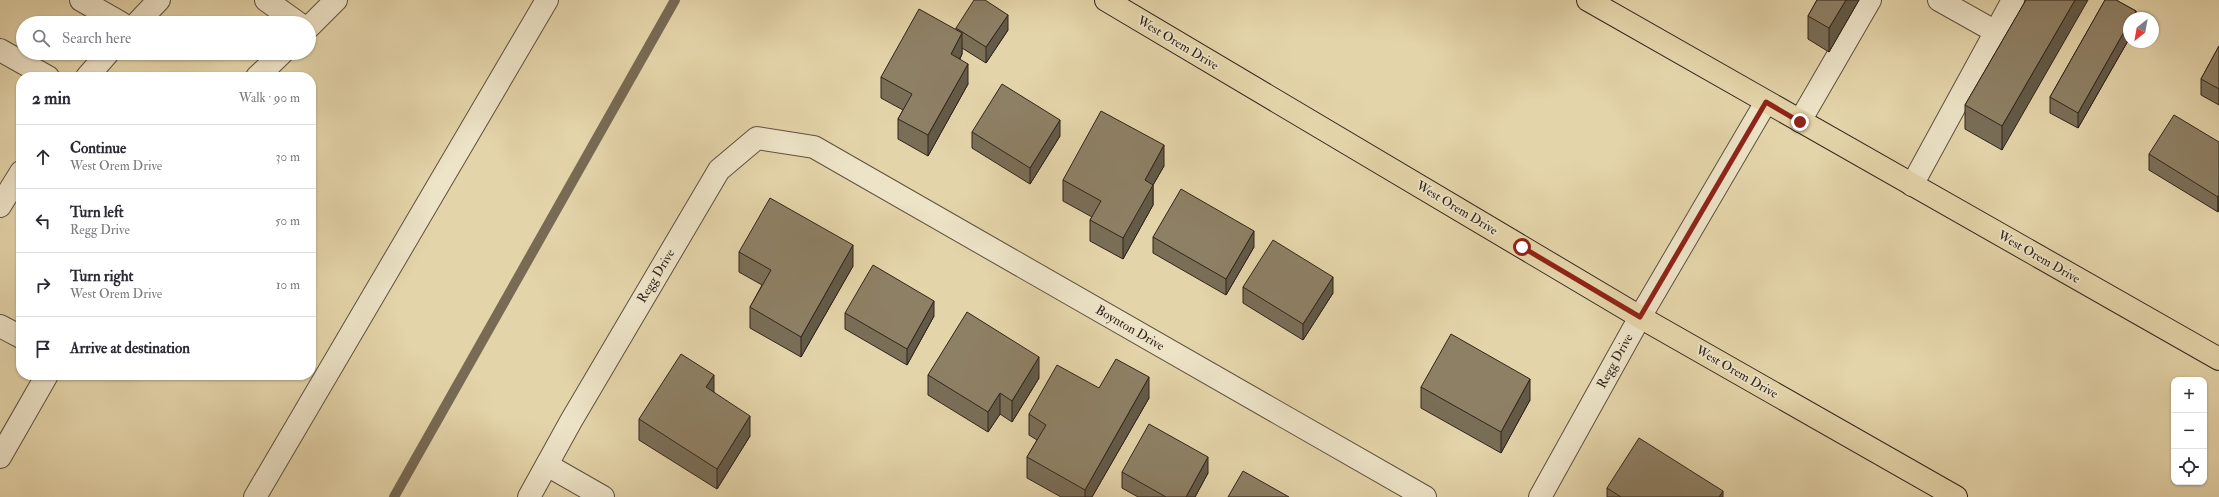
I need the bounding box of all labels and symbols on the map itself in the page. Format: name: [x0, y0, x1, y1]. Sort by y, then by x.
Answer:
street label: West Orem Drive: [1133, 12, 1222, 74]
north arrow: [2123, 12, 2159, 48]
route end: [1791, 113, 1809, 131]
street label: West Orem Drive: [1412, 177, 1501, 239]
street label: West Orem Drive: [1994, 226, 2083, 287]
route start: [1513, 238, 1531, 256]
street label: Regg Drive: [634, 246, 679, 306]
street label: Boynton Drive: [1092, 302, 1168, 355]
street label: Regg Drive: [1593, 330, 1637, 391]
street label: West Orem Drive: [1692, 341, 1781, 402]

